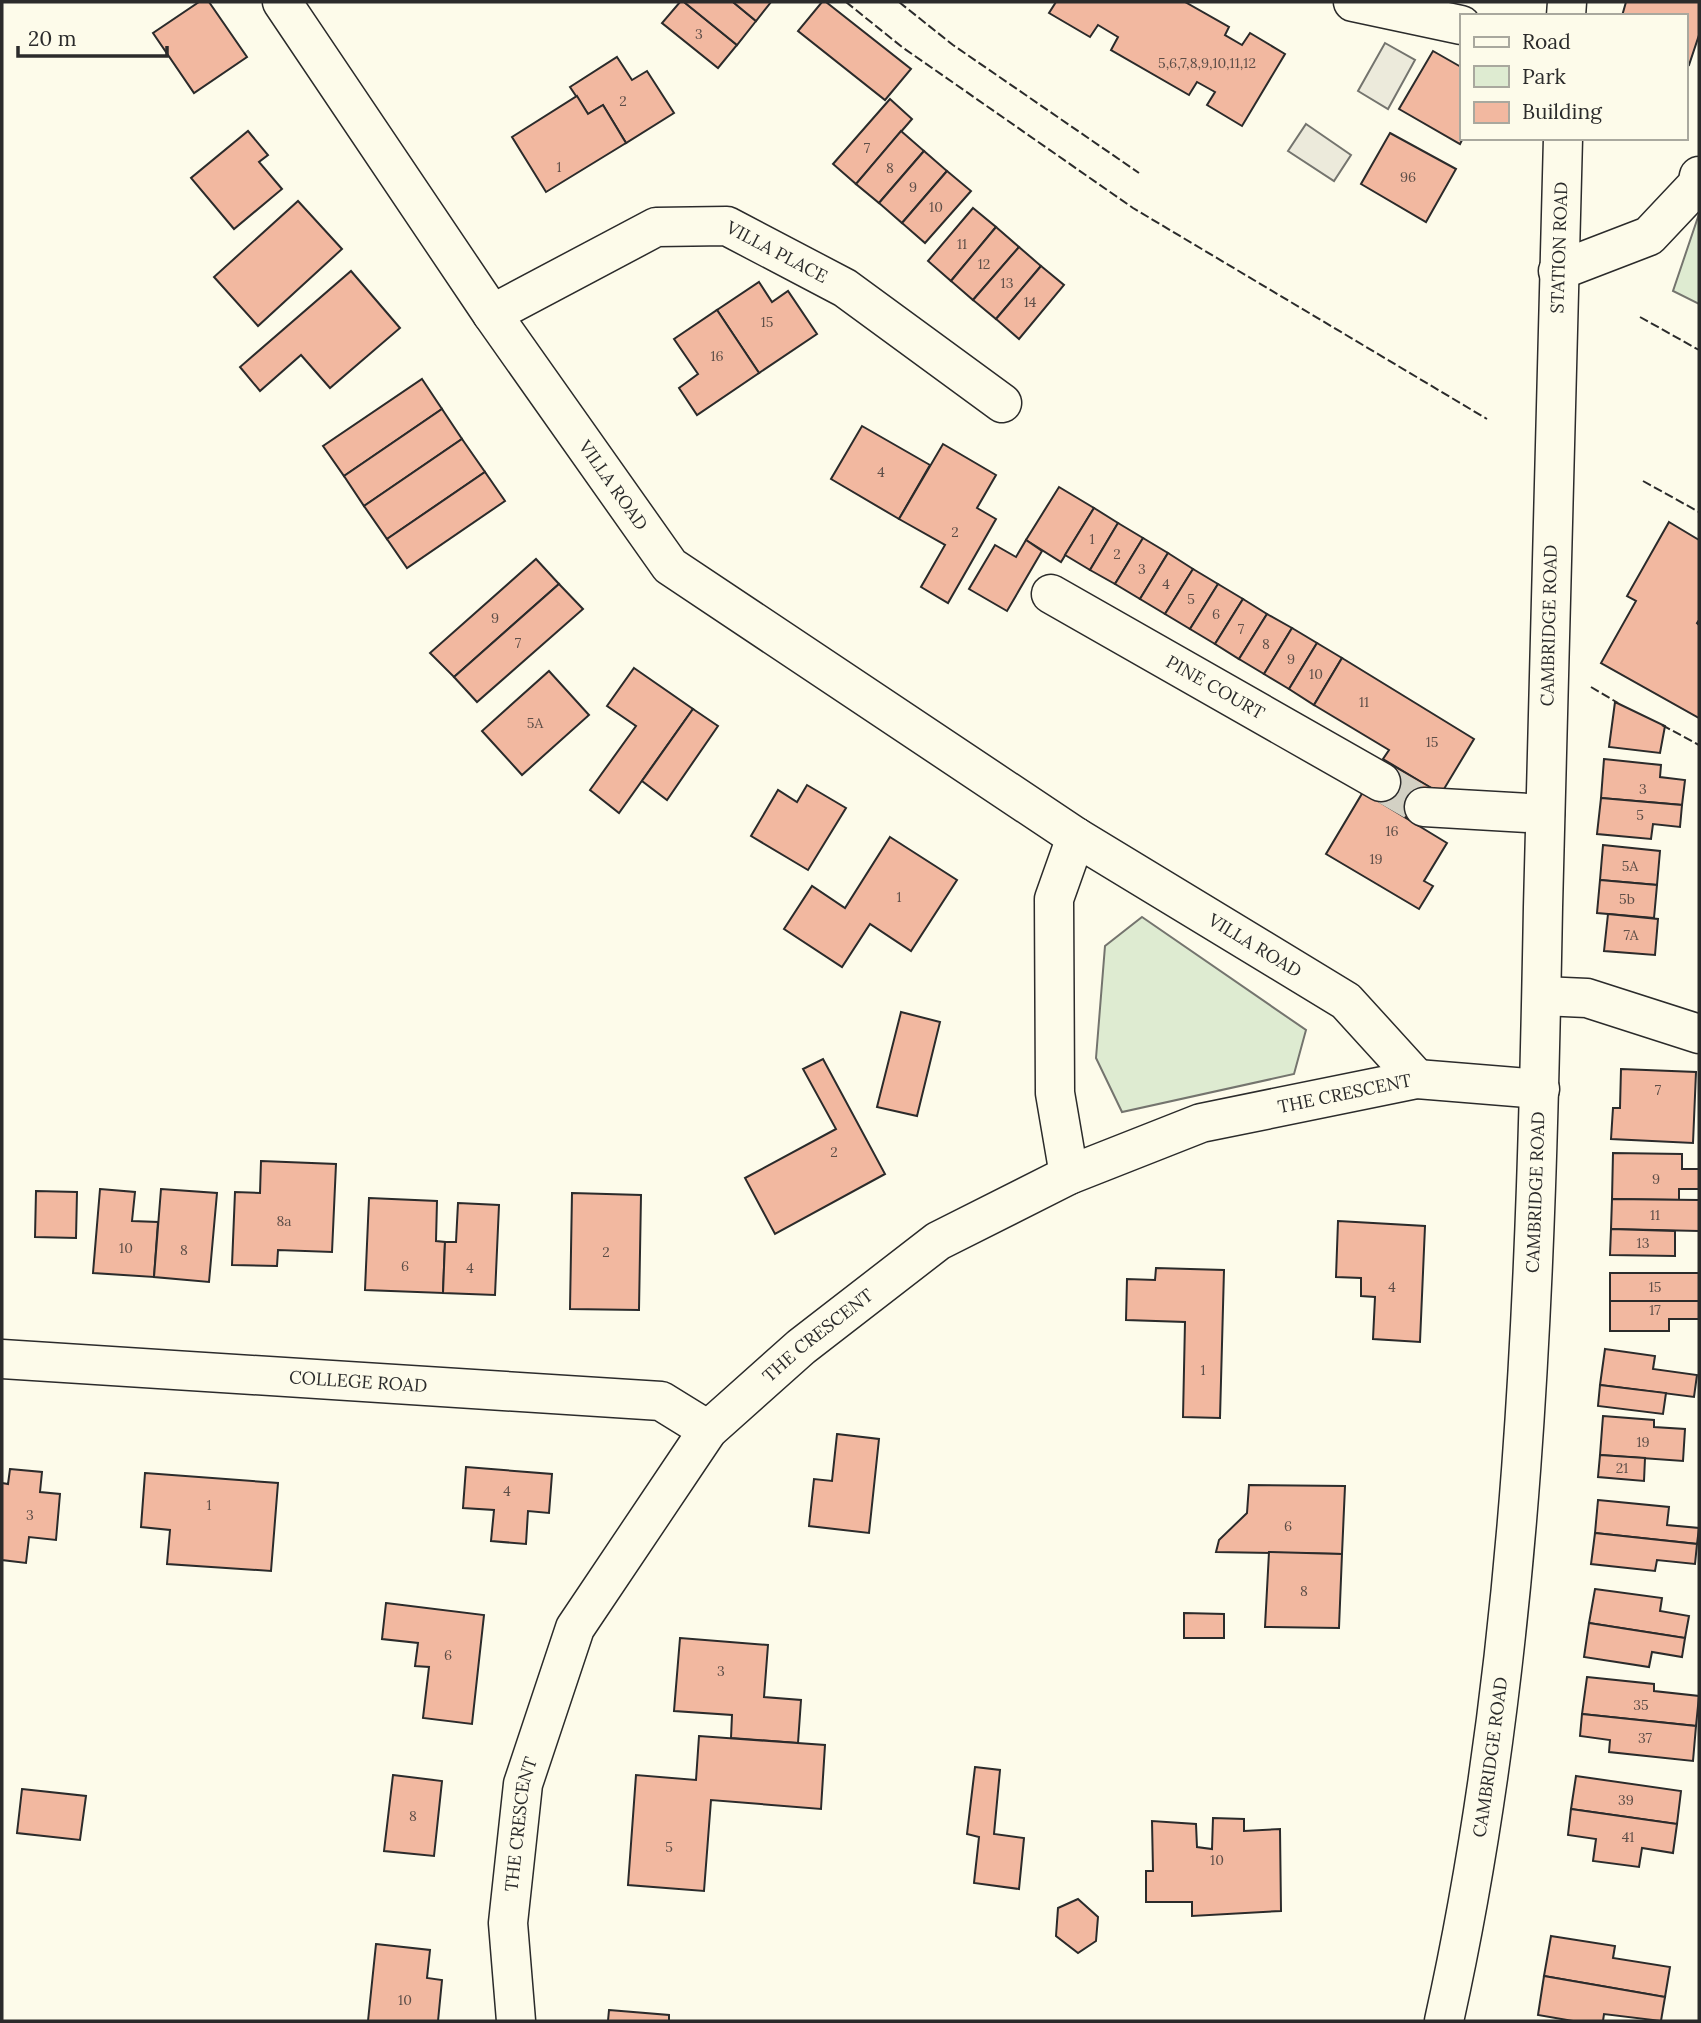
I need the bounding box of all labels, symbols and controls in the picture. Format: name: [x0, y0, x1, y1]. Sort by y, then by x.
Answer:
scale bar: [18, 14, 166, 58]
legend: [1460, 14, 1687, 140]
text: 20 m: [28, 25, 77, 52]
house number: 3: [695, 25, 703, 43]
text: Road: [1522, 28, 1571, 55]
house number: 5,6,7,8,9,10,11,12: [1158, 54, 1256, 72]
text: Park: [1522, 63, 1566, 90]
house number: 2: [619, 92, 627, 110]
text: Building: [1522, 98, 1602, 125]
house number: 7: [864, 139, 871, 157]
house number: 1: [556, 158, 562, 176]
house number: 8: [886, 159, 894, 177]
house number: 96: [1400, 168, 1416, 186]
house number: 9: [909, 178, 917, 196]
street label: STATION ROAD: [1545, 181, 1572, 314]
house number: 10: [929, 198, 943, 216]
street label: VILLA PLACE: [722, 215, 832, 288]
house number: 11: [957, 235, 967, 253]
house number: 12: [978, 255, 990, 273]
house number: 13: [1001, 274, 1014, 292]
house number: 14: [1024, 293, 1037, 311]
house number: 15: [761, 313, 773, 331]
house number: 16: [710, 347, 724, 365]
street label: VILLA ROAD: [573, 435, 653, 535]
house number: 4: [877, 463, 885, 481]
house number: 2: [951, 523, 959, 541]
house number: 1: [1089, 530, 1095, 548]
street label: CAMBRIDGE ROAD: [1535, 544, 1562, 707]
house number: 2: [1113, 545, 1121, 563]
house number: 3: [1138, 560, 1146, 578]
house number: 4: [1162, 575, 1170, 593]
house number: 5: [1187, 590, 1195, 608]
house number: 6: [1212, 605, 1220, 623]
house number: 9: [491, 609, 499, 627]
house number: 7: [1238, 620, 1245, 638]
house number: 7: [515, 634, 522, 652]
house number: 8: [1262, 635, 1270, 653]
street label: PINE COURT: [1162, 650, 1269, 724]
house number: 9: [1287, 650, 1295, 668]
house number: 10: [1309, 665, 1323, 683]
house number: 11: [1359, 693, 1369, 711]
house number: 5A: [527, 714, 543, 732]
house number: 15: [1426, 733, 1438, 751]
house number: 3: [1639, 780, 1647, 798]
house number: 5: [1636, 806, 1644, 824]
house number: 16: [1385, 822, 1399, 840]
house number: 19: [1369, 850, 1383, 868]
house number: 5A: [1622, 857, 1638, 875]
house number: 1: [896, 888, 902, 906]
house number: 5b: [1619, 890, 1635, 908]
street label: VILLA ROAD: [1203, 908, 1306, 982]
house number: 7A: [1624, 926, 1639, 944]
street label: THE CRESCENT: [1276, 1068, 1414, 1118]
house number: 7: [1655, 1081, 1662, 1099]
street label: CAMBRIDGE ROAD: [1521, 1111, 1549, 1274]
house number: 2: [830, 1143, 838, 1161]
house number: 9: [1652, 1170, 1660, 1188]
house number: 11: [1650, 1206, 1660, 1224]
house number: 8a: [276, 1212, 292, 1230]
house number: 13: [1637, 1234, 1650, 1252]
house number: 10: [119, 1239, 133, 1257]
house number: 8: [180, 1241, 188, 1259]
house number: 2: [602, 1243, 610, 1261]
house number: 6: [401, 1257, 409, 1275]
house number: 4: [466, 1259, 474, 1277]
house number: 4: [1388, 1278, 1396, 1296]
house number: 15: [1649, 1278, 1661, 1296]
street label: THE CRESCENT: [757, 1283, 878, 1387]
house number: 17: [1649, 1301, 1661, 1319]
house number: 1: [1200, 1361, 1206, 1379]
street label: COLLEGE ROAD: [288, 1365, 428, 1397]
house number: 19: [1636, 1433, 1650, 1451]
house number: 21: [1616, 1459, 1628, 1477]
house number: 4: [503, 1482, 511, 1500]
house number: 1: [206, 1496, 212, 1514]
house number: 3: [26, 1506, 34, 1524]
house number: 6: [1284, 1517, 1292, 1535]
house number: 8: [1300, 1582, 1308, 1600]
house number: 6: [444, 1646, 452, 1664]
house number: 3: [717, 1662, 725, 1680]
street label: CAMBRIDGE ROAD: [1467, 1676, 1512, 1839]
house number: 35: [1633, 1696, 1649, 1714]
house number: 37: [1638, 1729, 1653, 1747]
street label: THE CRESCENT: [499, 1753, 542, 1893]
house number: 39: [1618, 1791, 1634, 1809]
house number: 8: [409, 1807, 417, 1825]
house number: 41: [1622, 1828, 1634, 1846]
house number: 5: [665, 1838, 673, 1856]
house number: 10: [1210, 1851, 1224, 1869]
house number: 10: [398, 1991, 412, 2009]

